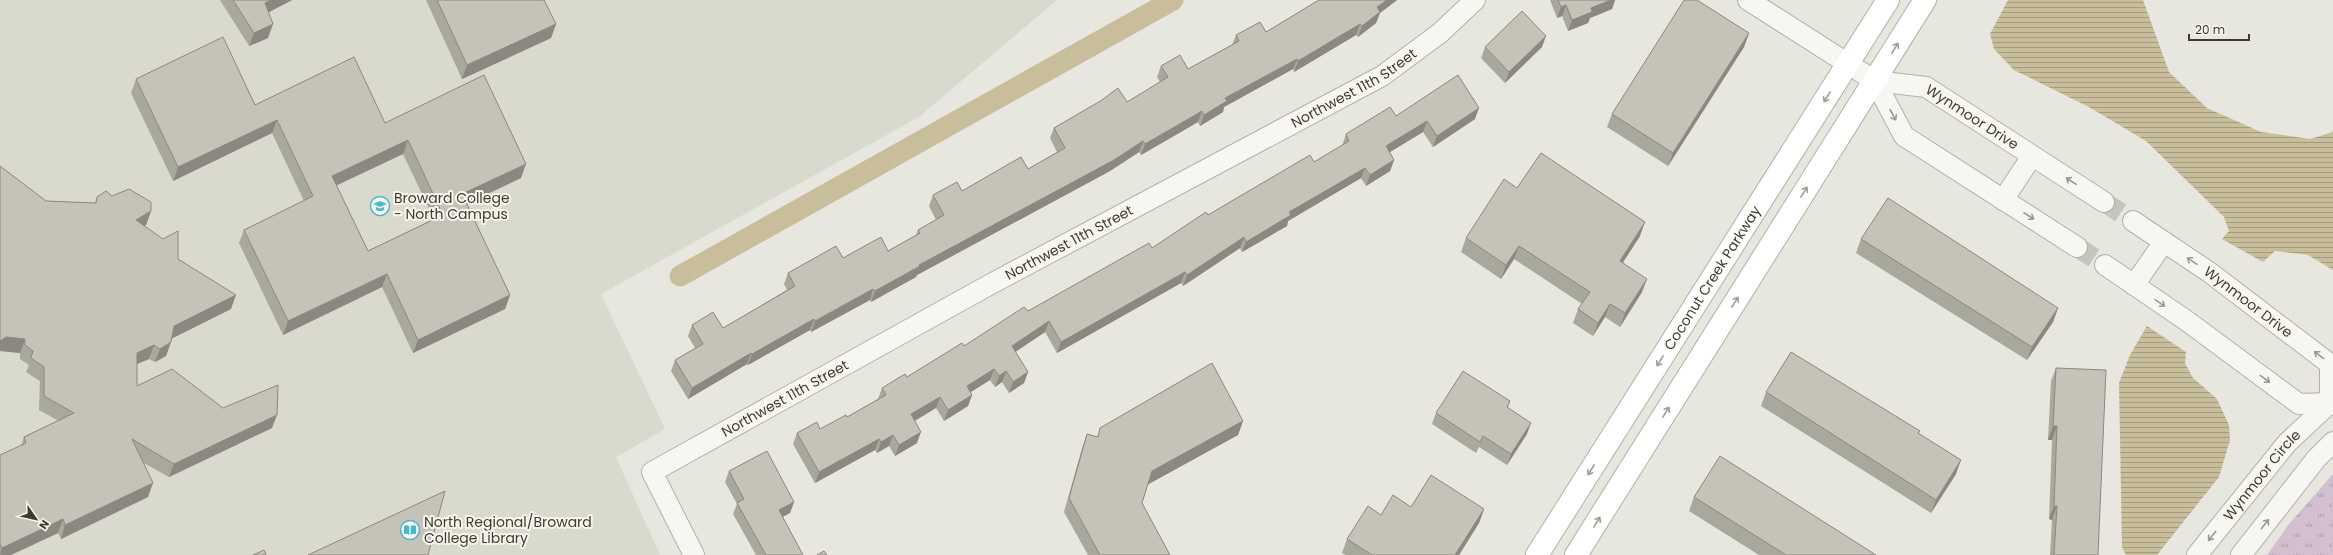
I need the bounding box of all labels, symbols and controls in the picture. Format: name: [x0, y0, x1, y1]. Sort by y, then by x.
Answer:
scale bar: [2189, 16, 2249, 42]
text: 20 m: [2195, 21, 2225, 38]
one-way arrow: [1891, 43, 1899, 54]
street label: Northwest 11th Street: [1288, 44, 1421, 133]
street label: Wynmoor Drive: [1922, 79, 2023, 154]
one-way arrow: [1823, 91, 1831, 103]
one-way arrow: [1890, 109, 1897, 121]
one-way arrow: [2066, 177, 2077, 185]
one-way arrow: [1801, 186, 1809, 198]
place label: Broward College - North Campus: [394, 188, 510, 224]
school or university icon: Broward College - North Campus: [369, 195, 391, 217]
street label: Northwest 11th Street: [1001, 200, 1136, 285]
street label: Coconut Creek Parkway: [1659, 202, 1766, 354]
one-way arrow: [2023, 212, 2034, 220]
one-way arrow: [2187, 257, 2198, 265]
street label: Wynmoor Drive: [2200, 262, 2297, 342]
one-way arrow: [1731, 297, 1739, 308]
one-way arrow: [2154, 299, 2165, 307]
one-way arrow: [2314, 351, 2325, 360]
street label: Northwest 11th Street: [718, 355, 852, 442]
one-way arrow: [1656, 355, 1665, 366]
one-way arrow: [2260, 375, 2271, 383]
one-way arrow: [1662, 407, 1670, 418]
street label: Wynmoor Circle: [2219, 425, 2305, 525]
one-way arrow: [1587, 464, 1595, 475]
north arrow: [16, 499, 56, 539]
place label: North Regional/Broward College Library: [424, 512, 592, 548]
one-way arrow: [1593, 516, 1601, 528]
text: N: [35, 517, 53, 532]
library icon: North Regional/Broward College Library: [399, 519, 421, 541]
one-way arrow: [2260, 519, 2269, 530]
one-way arrow: [2207, 531, 2216, 542]

